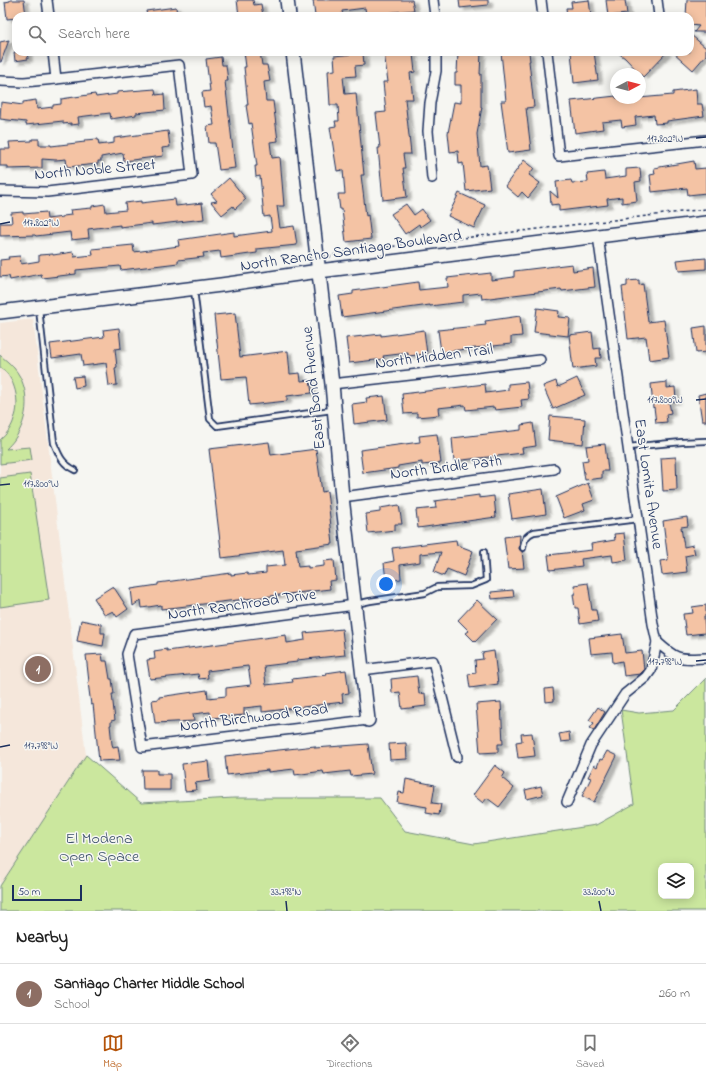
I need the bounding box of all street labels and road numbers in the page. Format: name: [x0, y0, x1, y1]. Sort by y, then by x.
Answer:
street label: North Noble Street: [33, 153, 157, 187]
street label: North Rancho Santiago Boulevard: [239, 224, 463, 278]
street label: East Bond Avenue: [296, 324, 332, 451]
street label: North Hidden Trail: [374, 338, 495, 376]
street label: East Lomita Avenue: [627, 417, 669, 551]
street label: North Bridle Path: [389, 449, 503, 487]
street label: North Ranchroad Drive: [166, 583, 318, 627]
street label: North Birchwood Road: [179, 697, 329, 739]

